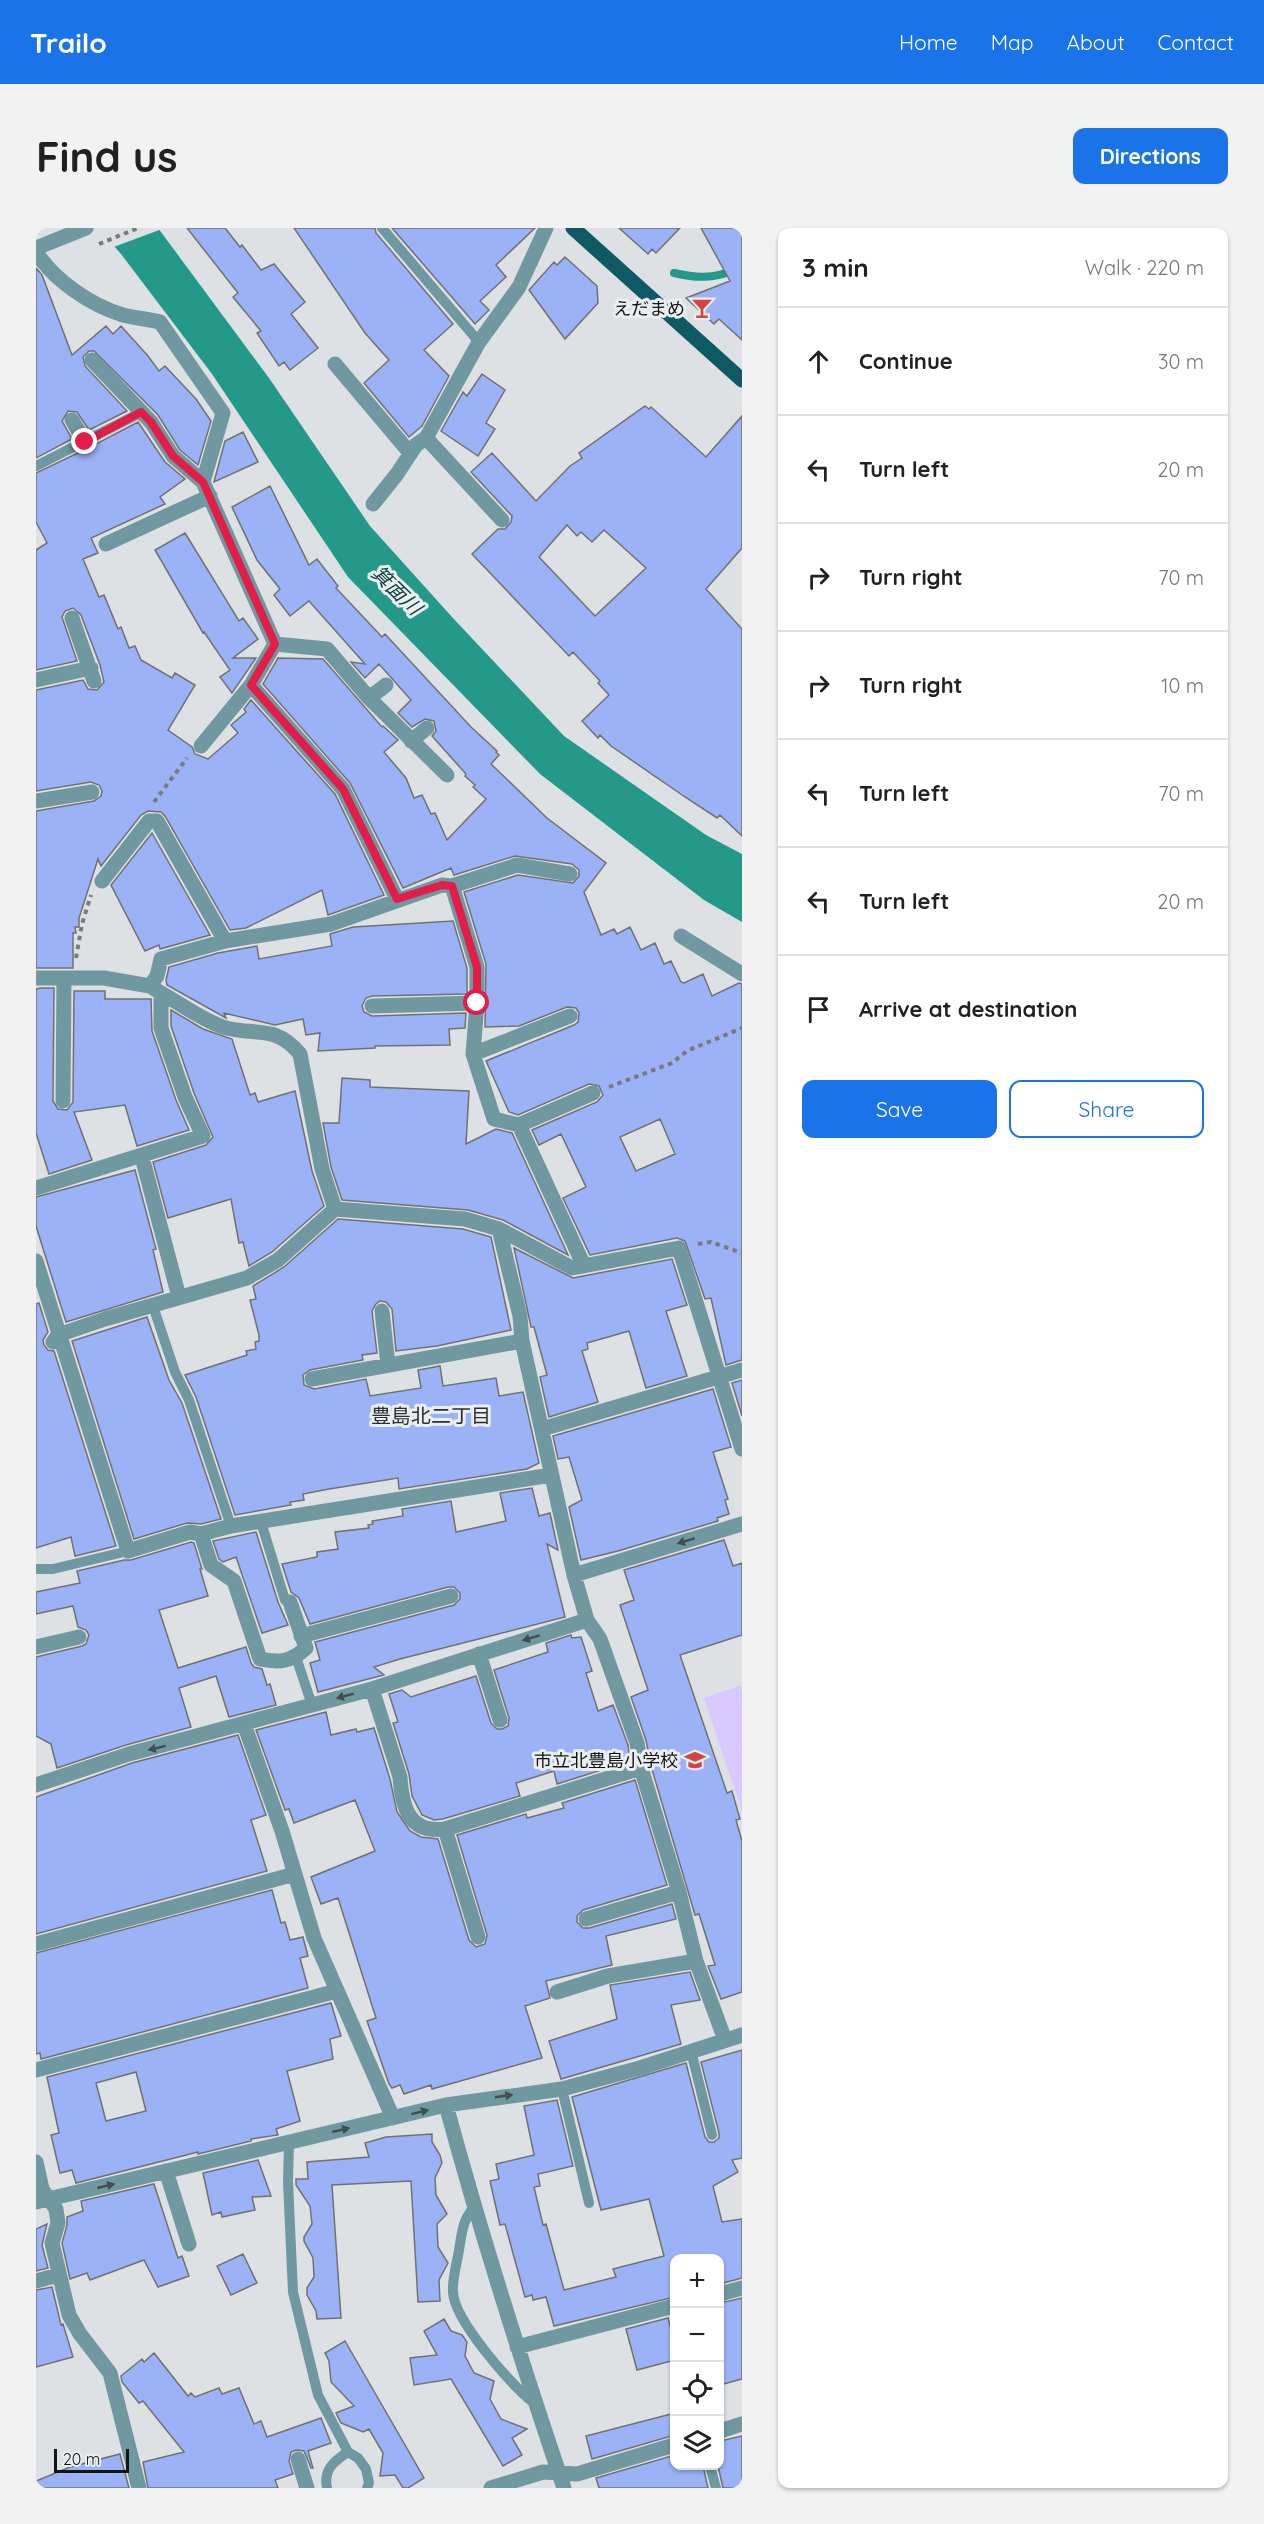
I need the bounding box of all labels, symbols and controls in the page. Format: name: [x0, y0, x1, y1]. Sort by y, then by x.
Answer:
text: Trailo: [30, 25, 107, 60]
text: Home: [899, 29, 958, 55]
text: Map: [991, 29, 1034, 55]
text: About: [1067, 29, 1125, 55]
text: Contact: [1158, 29, 1234, 55]
button: Directions: [1073, 128, 1228, 184]
text: Find us: [36, 130, 178, 183]
text: 3 min: [802, 251, 869, 284]
text: Walk · 220 m: [1085, 255, 1204, 280]
bar icon: えだまめ: [690, 296, 714, 320]
place label: えだまめ: [613, 297, 685, 320]
icon: ahead: [802, 345, 835, 378]
text: Continue: [859, 347, 953, 375]
text: 30 m: [1158, 349, 1204, 374]
route end: [71, 428, 97, 454]
icon: left: [802, 453, 835, 486]
text: Turn left: [859, 455, 949, 483]
text: 20 m: [1157, 457, 1204, 482]
water label: 箕面川: [367, 560, 429, 621]
icon: right: [802, 561, 835, 594]
text: Turn right: [859, 563, 963, 591]
text: 70 m: [1158, 565, 1204, 590]
icon: right: [802, 669, 835, 702]
text: Turn right: [859, 671, 963, 699]
text: 10 m: [1161, 673, 1204, 698]
icon: left: [802, 777, 835, 810]
text: Turn left: [859, 779, 949, 807]
text: 70 m: [1158, 781, 1204, 806]
icon: left: [802, 885, 835, 918]
text: Turn left: [859, 887, 949, 915]
text: 20 m: [1157, 889, 1204, 914]
route start: [463, 989, 489, 1015]
icon: arrive: [802, 993, 835, 1026]
text: Arrive at destination: [859, 995, 1077, 1023]
button: Save: [802, 1080, 997, 1138]
button: Share: [1009, 1080, 1204, 1138]
district label: 豊島北二丁目: [371, 1403, 491, 1428]
one-way arrow: [677, 1537, 695, 1546]
one-way arrow: [522, 1634, 540, 1643]
one-way arrow: [336, 1692, 354, 1701]
one-way arrow: [148, 1743, 166, 1753]
school or university icon: 市立北豊島小学校: [683, 1748, 707, 1772]
place label: 市立北豊島小学校: [534, 1749, 678, 1772]
one-way arrow: [495, 2092, 514, 2101]
one-way arrow: [410, 2106, 429, 2116]
one-way arrow: [332, 2125, 350, 2135]
one-way arrow: [97, 2180, 115, 2190]
map controls: [670, 2254, 724, 2470]
button: +: [670, 2254, 724, 2308]
button: −: [670, 2308, 724, 2362]
button: locate: [670, 2362, 724, 2416]
button: layers: [670, 2416, 724, 2470]
scale bar: [54, 2446, 129, 2474]
text: 20 m: [63, 2449, 100, 2469]

